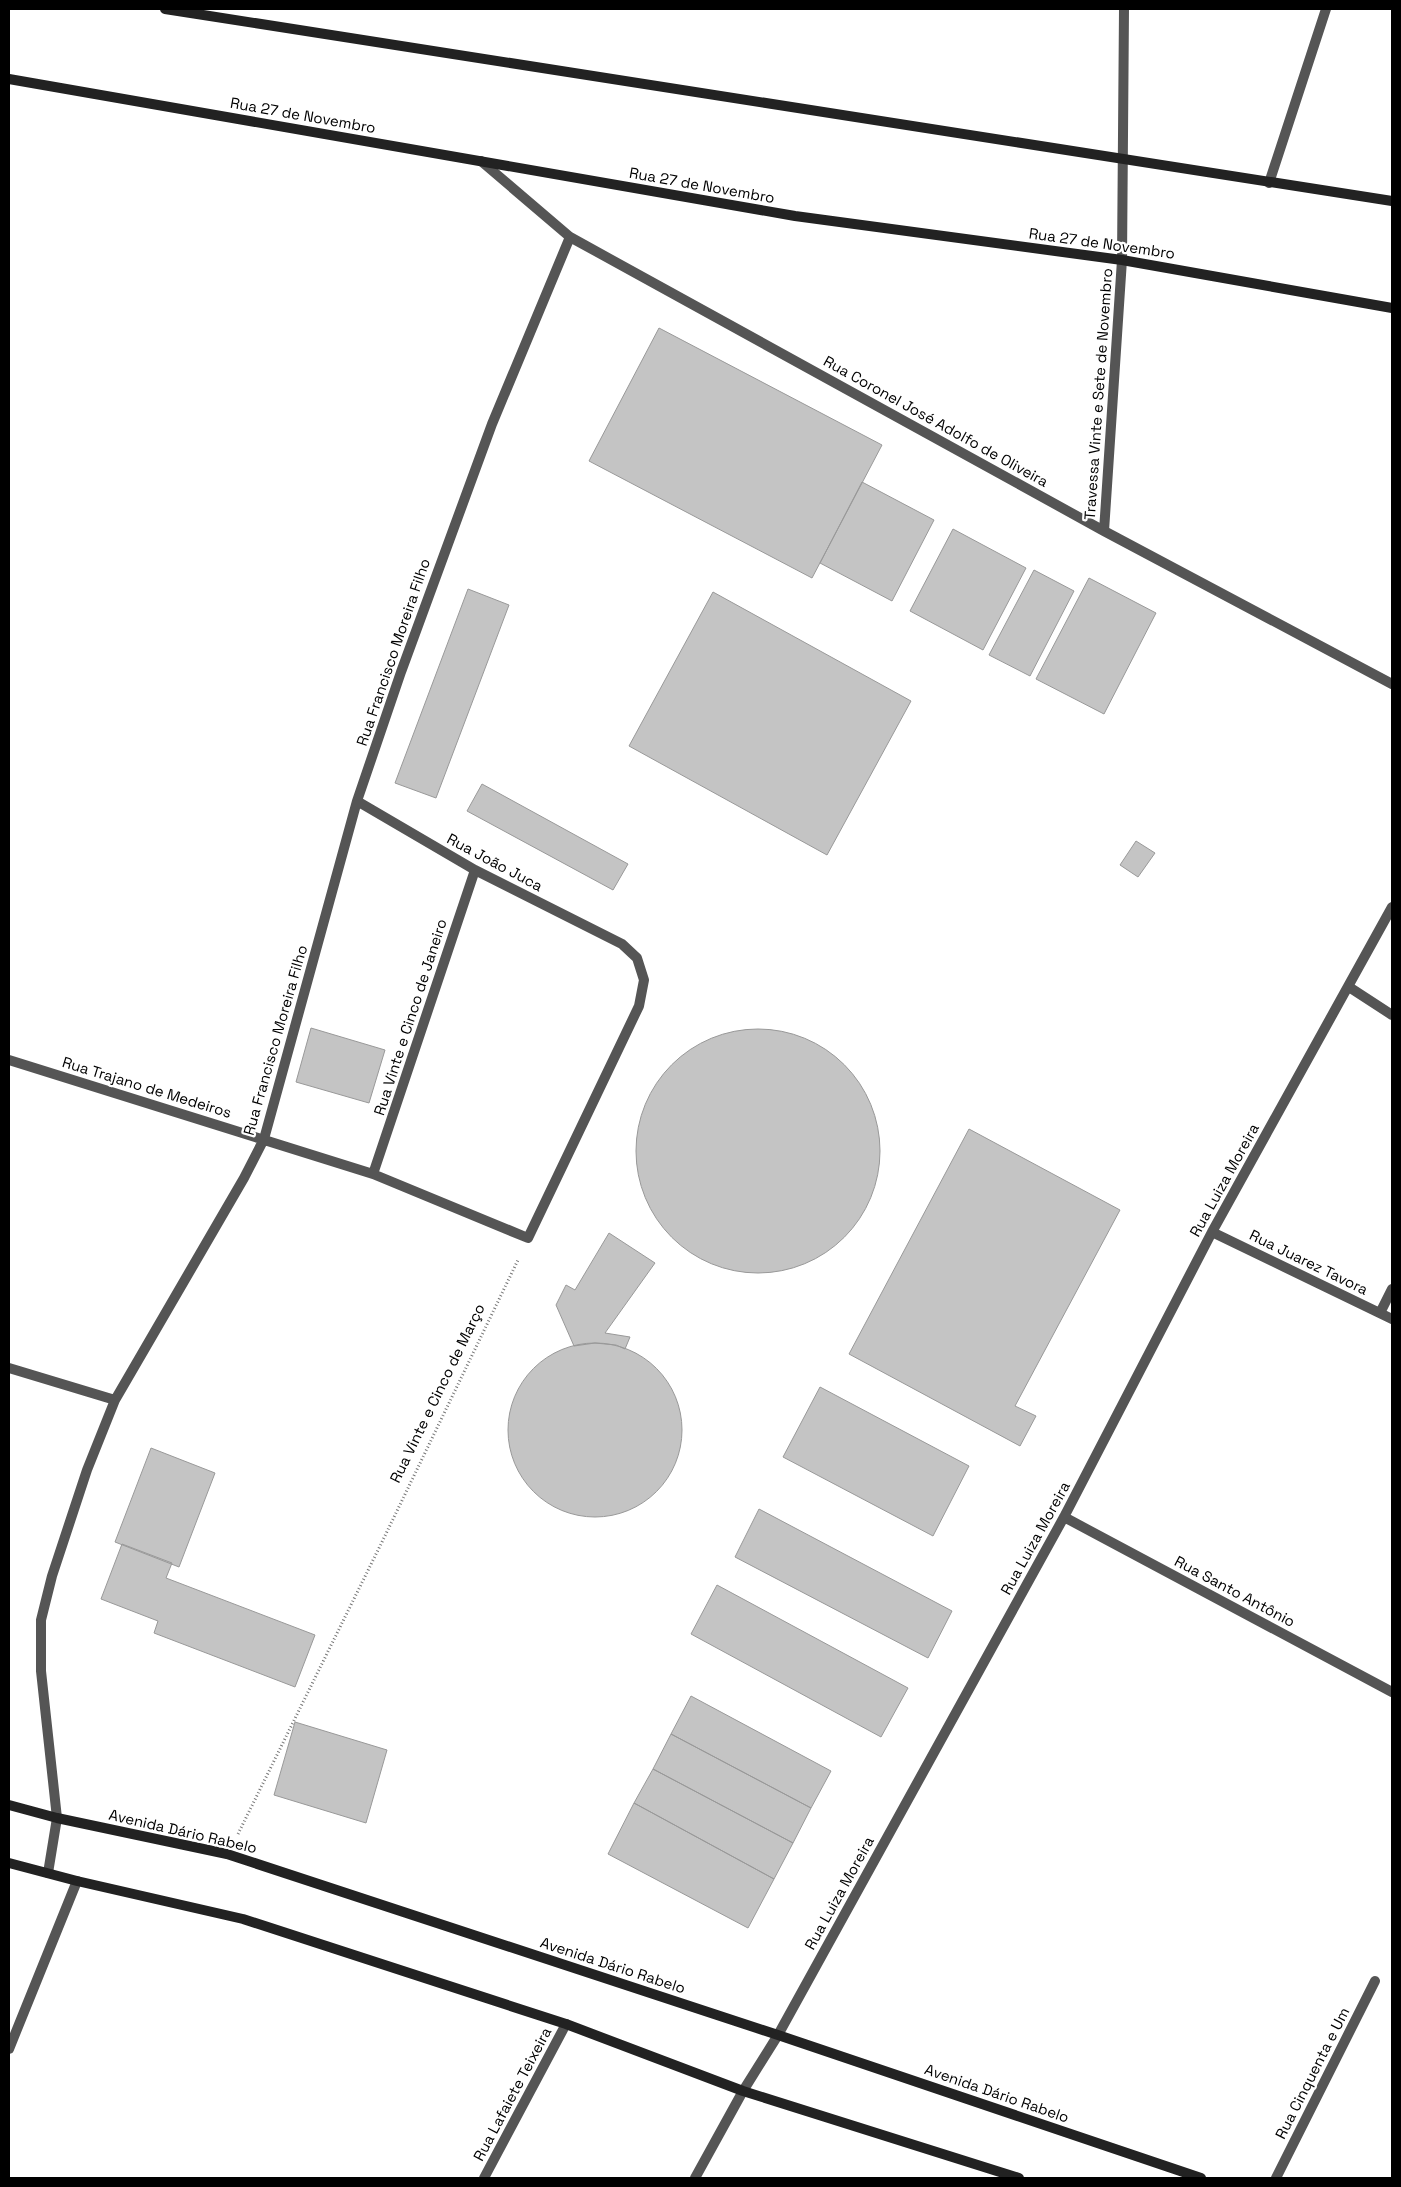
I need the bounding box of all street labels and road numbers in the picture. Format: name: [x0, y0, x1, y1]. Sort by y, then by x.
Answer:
street label: Rua 27 de Novembro: [229, 93, 377, 137]
street label: Rua 27 de Novembro: [628, 163, 776, 207]
street label: Rua 27 de Novembro: [1028, 223, 1176, 263]
street label: Travessa Vinte e Sete de Novembro: [1080, 267, 1116, 521]
street label: Rua Coronel José Adolfo de Oliveira: [820, 351, 1052, 491]
street label: Rua Francisco Moreira Filho: [352, 556, 434, 748]
street label: Rua João Juca: [444, 829, 546, 895]
street label: Rua Vinte e Cinco de Janeiro: [369, 916, 451, 1118]
street label: Rua Francisco Moreira Filho: [239, 943, 311, 1137]
street label: Rua Trajano de Medeiros: [60, 1052, 234, 1122]
street label: Rua Luiza Moreira: [1185, 1120, 1263, 1240]
street label: Rua Juarez Tavora: [1247, 1225, 1372, 1299]
street label: Rua Vinte e Cinco de Março: [385, 1300, 489, 1486]
street label: Rua Luiza Moreira: [996, 1478, 1074, 1598]
street label: Rua Santo Antônio: [1171, 1551, 1299, 1631]
street label: Avenida Dário Rabelo: [107, 1805, 259, 1857]
street label: Rua Luiza Moreira: [800, 1833, 878, 1953]
street label: Avenida Dário Rabelo: [538, 1933, 688, 1997]
street label: Rua Cinquenta e Um: [1271, 2004, 1353, 2142]
street label: Rua Lafaiete Teixeira: [469, 2024, 555, 2164]
street label: Avenida Dário Rabelo: [922, 2059, 1072, 2127]

